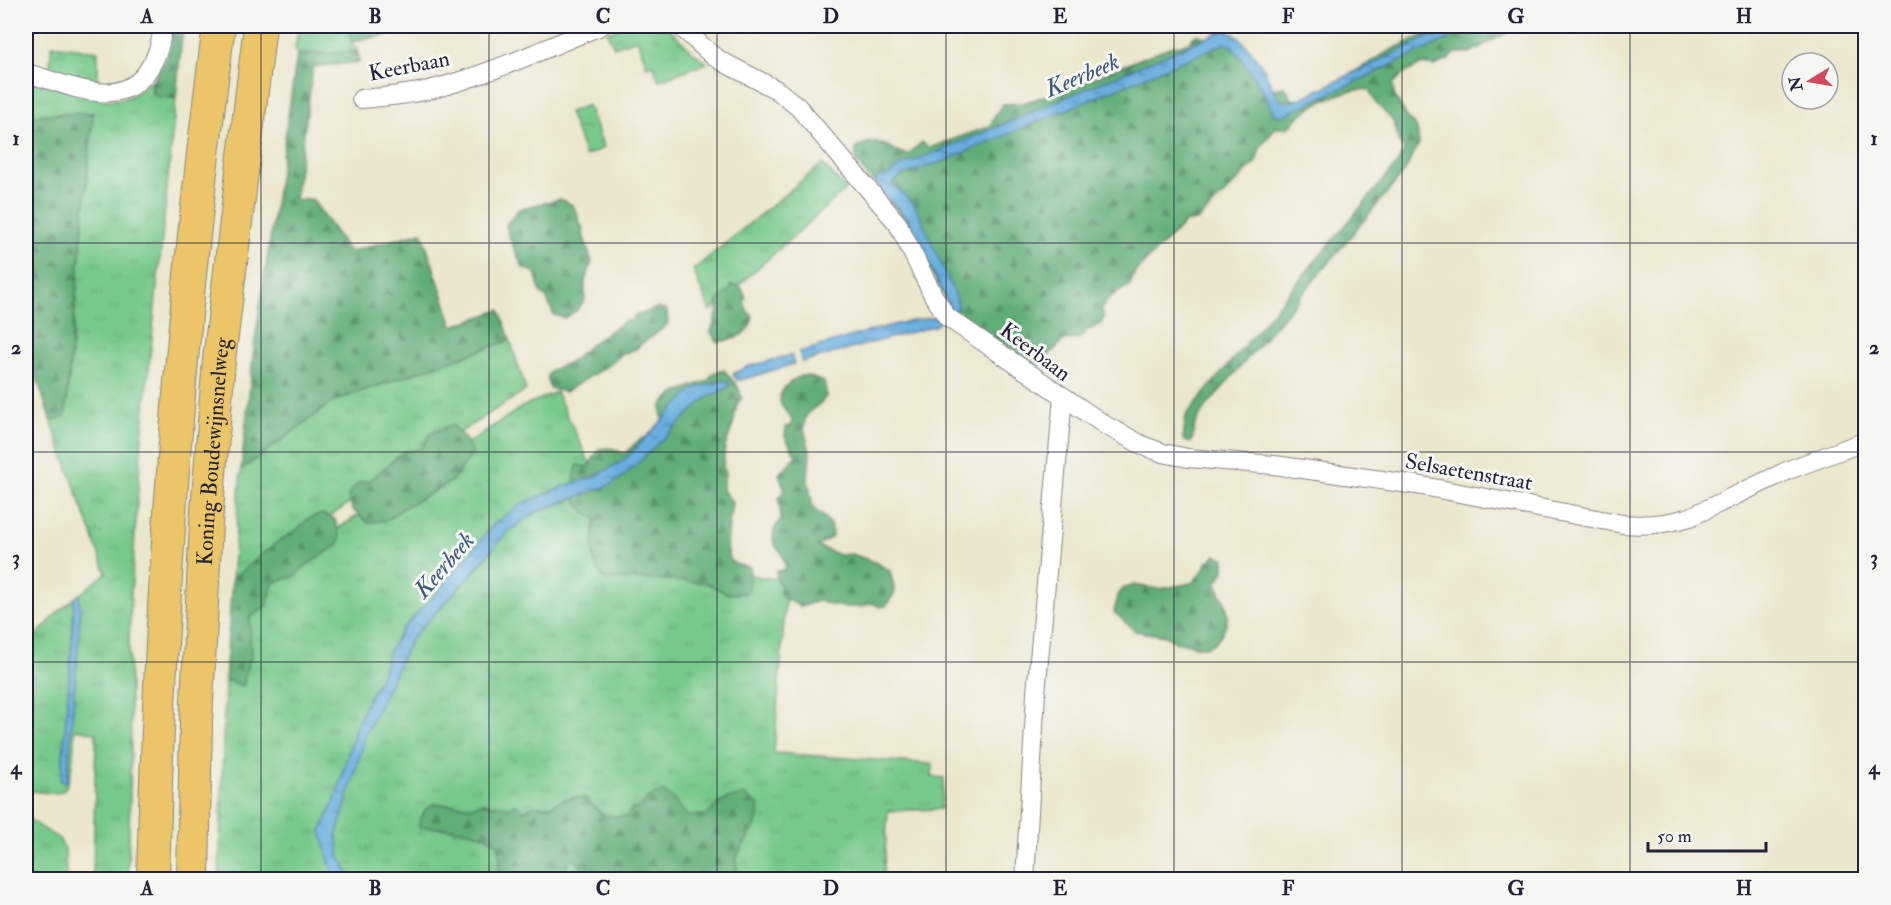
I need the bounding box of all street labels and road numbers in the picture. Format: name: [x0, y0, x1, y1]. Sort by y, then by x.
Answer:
street label: Keerbaan: [366, 44, 452, 88]
street label: Keerbaan: [994, 316, 1077, 388]
street label: Koning Boudewijnsnelweg: [191, 335, 237, 566]
street label: Selsaetenstraat: [1403, 447, 1535, 497]

